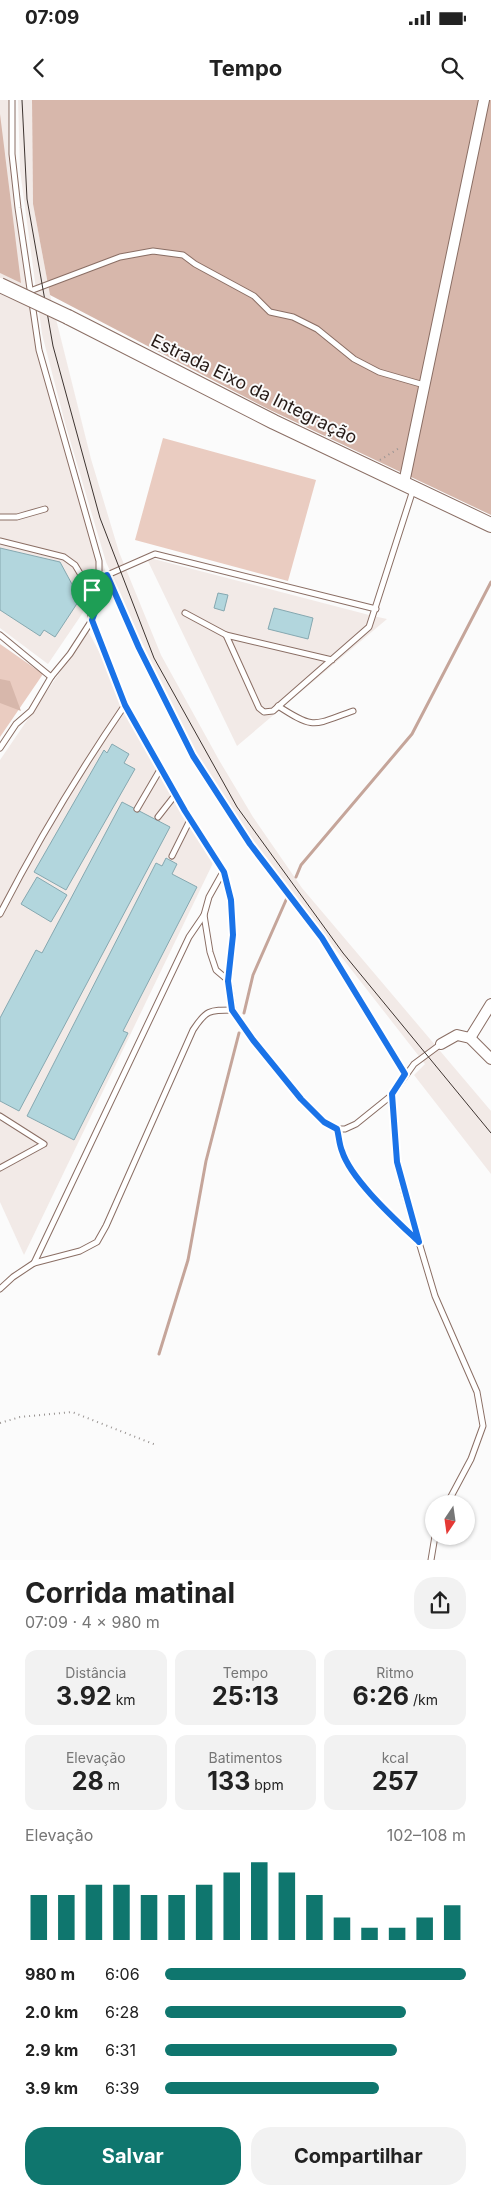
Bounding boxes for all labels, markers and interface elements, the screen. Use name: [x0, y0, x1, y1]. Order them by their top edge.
text: 07:09: [25, 6, 79, 29]
icon: back: [25, 54, 53, 82]
icon: search: [438, 54, 466, 82]
text: Tempo: [209, 55, 282, 81]
street label: Estrada Eixo da Integração: [148, 329, 361, 448]
pin: [71, 569, 113, 620]
icon: arrive: [78, 576, 106, 604]
north arrow: [425, 1495, 475, 1545]
map controls: [425, 1495, 475, 1545]
text: Corrida matinal: [25, 1576, 235, 1610]
button: share: [414, 1577, 466, 1629]
text: 07:09 · 4 × 980 m: [25, 1612, 160, 1632]
text: Distância: [65, 1664, 126, 1681]
text: Tempo: [223, 1664, 268, 1681]
text: Ritmo: [376, 1664, 414, 1681]
text: 3.92: [56, 1681, 112, 1711]
text: 25:13: [212, 1681, 279, 1711]
text: 6:26: [352, 1681, 409, 1711]
text: km: [112, 1691, 136, 1708]
text: /km: [409, 1691, 438, 1708]
text: Elevação: [66, 1749, 126, 1766]
text: Batimentos: [209, 1749, 282, 1766]
text: kcal: [382, 1749, 409, 1766]
text: 28: [72, 1766, 104, 1796]
text: 133: [207, 1766, 250, 1796]
text: 257: [372, 1766, 418, 1796]
text: m: [104, 1776, 120, 1793]
text: bpm: [250, 1776, 284, 1793]
text: Elevação: [25, 1825, 93, 1845]
text: 102–108 m: [387, 1825, 466, 1845]
text: 980 m: [25, 1964, 75, 1984]
text: 6:06: [105, 1964, 140, 1984]
text: 2.0 km: [25, 2002, 78, 2022]
text: 6:28: [105, 2002, 139, 2022]
text: 2.9 km: [25, 2040, 78, 2060]
text: 6:31: [105, 2040, 136, 2060]
text: 3.9 km: [25, 2078, 78, 2098]
text: 6:39: [105, 2078, 139, 2098]
button: Salvar: [25, 2127, 241, 2185]
button: Compartilhar: [251, 2127, 466, 2185]

